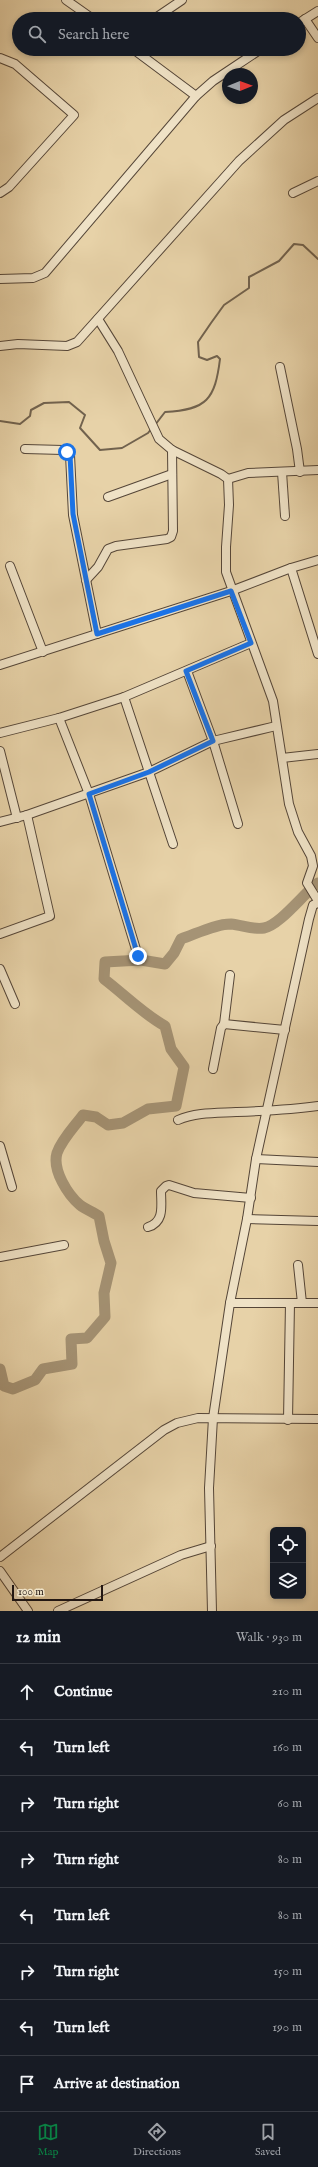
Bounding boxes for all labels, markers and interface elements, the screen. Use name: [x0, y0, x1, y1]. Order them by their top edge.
search box: [12, 12, 306, 56]
icon: search: [26, 23, 48, 45]
text: Search here: [58, 25, 129, 44]
north arrow: [222, 68, 258, 104]
route start: [58, 443, 76, 461]
route end: [129, 947, 147, 965]
map controls: [270, 1527, 306, 1599]
button: locate: [270, 1527, 306, 1563]
button: layers: [270, 1563, 306, 1599]
scale bar: [12, 1583, 103, 1602]
text: 100 m: [18, 1585, 44, 1599]
text: 12 min: [16, 1627, 61, 1648]
text: Walk · 930 m: [236, 1629, 302, 1646]
icon: ahead: [16, 1681, 38, 1703]
text: Continue: [54, 1682, 112, 1701]
text: 210 m: [272, 1683, 302, 1700]
icon: left: [16, 1737, 38, 1759]
text: Turn left: [54, 1738, 110, 1757]
text: 160 m: [272, 1739, 302, 1756]
icon: right: [16, 1793, 38, 1815]
text: Turn right: [54, 1794, 119, 1813]
text: 60 m: [277, 1795, 302, 1812]
icon: right: [16, 1849, 38, 1871]
text: Turn right: [54, 1850, 119, 1869]
text: 80 m: [278, 1851, 302, 1868]
icon: left: [16, 1905, 38, 1927]
text: Turn left: [54, 1906, 110, 1925]
text: 80 m: [278, 1907, 302, 1924]
icon: right: [16, 1961, 38, 1983]
text: Turn right: [54, 1962, 119, 1981]
text: 150 m: [273, 1963, 302, 1980]
icon: left: [16, 2017, 38, 2039]
text: Turn left: [54, 2018, 110, 2037]
text: 190 m: [272, 2019, 302, 2036]
icon: arrive: [16, 2073, 38, 2095]
text: Arrive at destination: [54, 2074, 180, 2093]
tab: Map: [37, 2121, 59, 2159]
tab: Directions: [133, 2121, 181, 2159]
tab: Saved: [255, 2121, 281, 2159]

